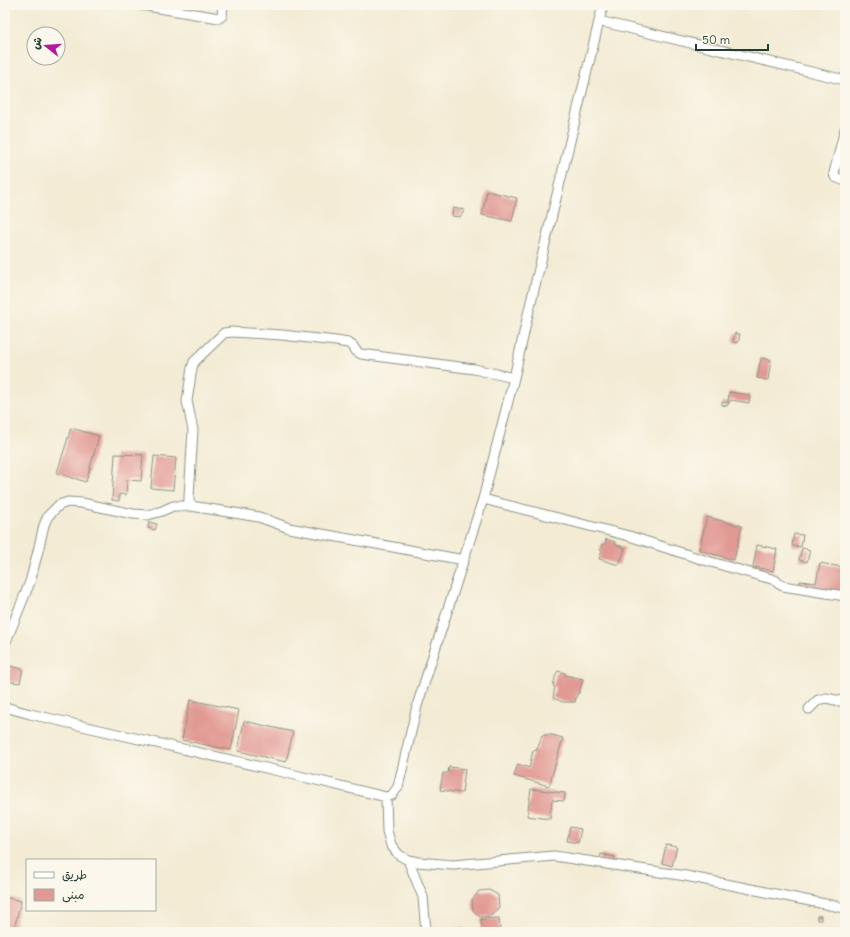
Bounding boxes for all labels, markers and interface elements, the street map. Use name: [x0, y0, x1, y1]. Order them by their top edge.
north arrow: [26, 26, 66, 66]
scale bar: [696, 26, 768, 52]
text: 50 m: [702, 32, 731, 47]
text: ش: [28, 35, 45, 51]
legend: [26, 859, 156, 911]
text: طريق: [62, 867, 87, 882]
text: مبنى: [62, 887, 85, 903]

